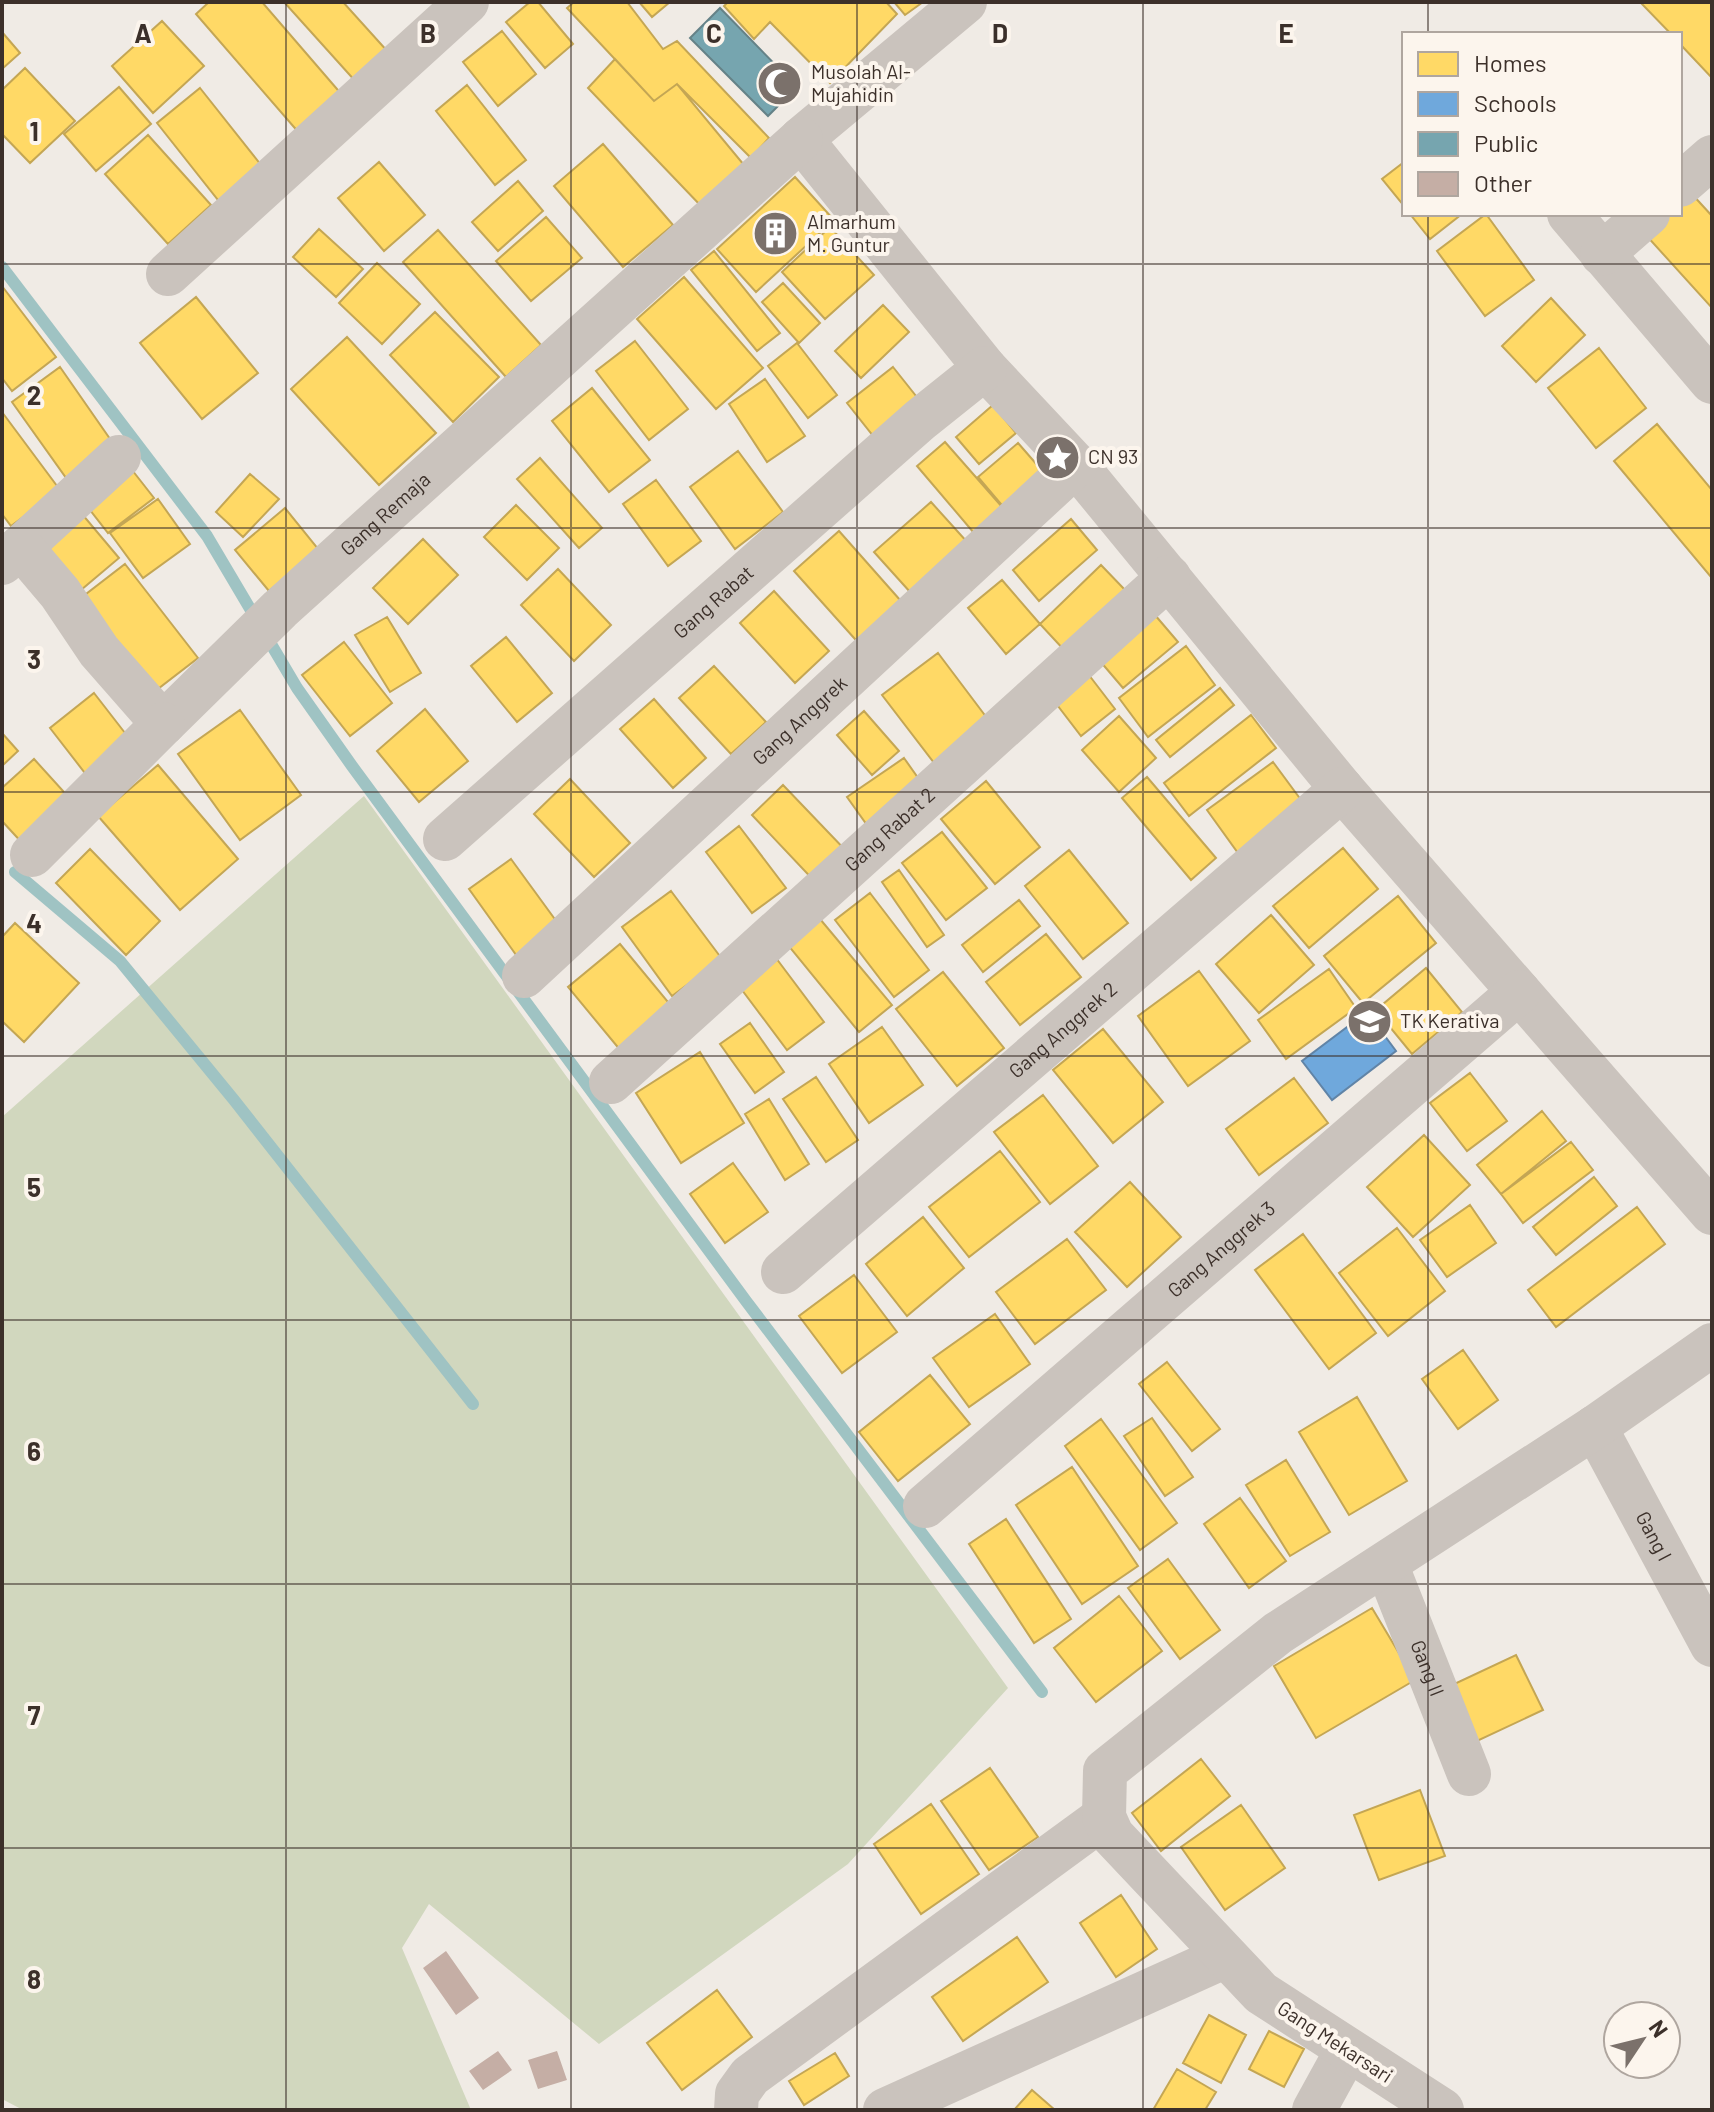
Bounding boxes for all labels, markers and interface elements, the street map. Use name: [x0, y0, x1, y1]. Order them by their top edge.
text: A: [134, 17, 152, 48]
text: B: [420, 17, 436, 48]
text: C: [706, 17, 722, 48]
text: D: [992, 17, 1008, 48]
text: E: [1278, 17, 1294, 48]
legend: [1402, 32, 1682, 216]
text: Homes: [1474, 48, 1547, 77]
mosque icon: Musolah Al- Mujahidin: [756, 59, 804, 107]
place label: Musolah Al- Mujahidin: [811, 59, 911, 106]
text: Schools: [1474, 88, 1557, 117]
text: 1: [29, 115, 39, 146]
text: Public: [1474, 128, 1538, 157]
text: Other: [1474, 168, 1532, 197]
place label: Almarhum M. Guntur: [807, 209, 896, 256]
building icon: Almarhum M. Guntur: [752, 210, 800, 258]
text: 2: [27, 379, 41, 410]
place icon: CN 93: [1033, 433, 1081, 481]
place label: CN 93: [1088, 444, 1138, 468]
street label: Gang Remaja: [335, 467, 434, 560]
street label: Gang Rabat: [668, 560, 758, 643]
text: 3: [27, 643, 41, 674]
street label: Gang Anggrek: [747, 670, 851, 769]
street label: Gang Rabat 2: [839, 782, 939, 876]
text: 4: [26, 907, 42, 938]
street label: Gang Anggrek 2: [1003, 976, 1121, 1082]
school or university icon: TK Kerativa: [1345, 997, 1393, 1045]
place label: TK Kerativa: [1400, 1008, 1499, 1032]
text: 5: [27, 1171, 41, 1202]
street label: Gang Anggrek 3: [1162, 1196, 1279, 1302]
text: 6: [27, 1435, 41, 1466]
street label: Gang I: [1631, 1507, 1678, 1565]
street label: Gang II: [1406, 1636, 1450, 1699]
text: 7: [28, 1699, 41, 1730]
text: 8: [27, 1963, 41, 1994]
street label: Gang Mekarsari: [1274, 1995, 1398, 2087]
north arrow: [1602, 2000, 1682, 2080]
text: N: [1644, 2015, 1674, 2041]

